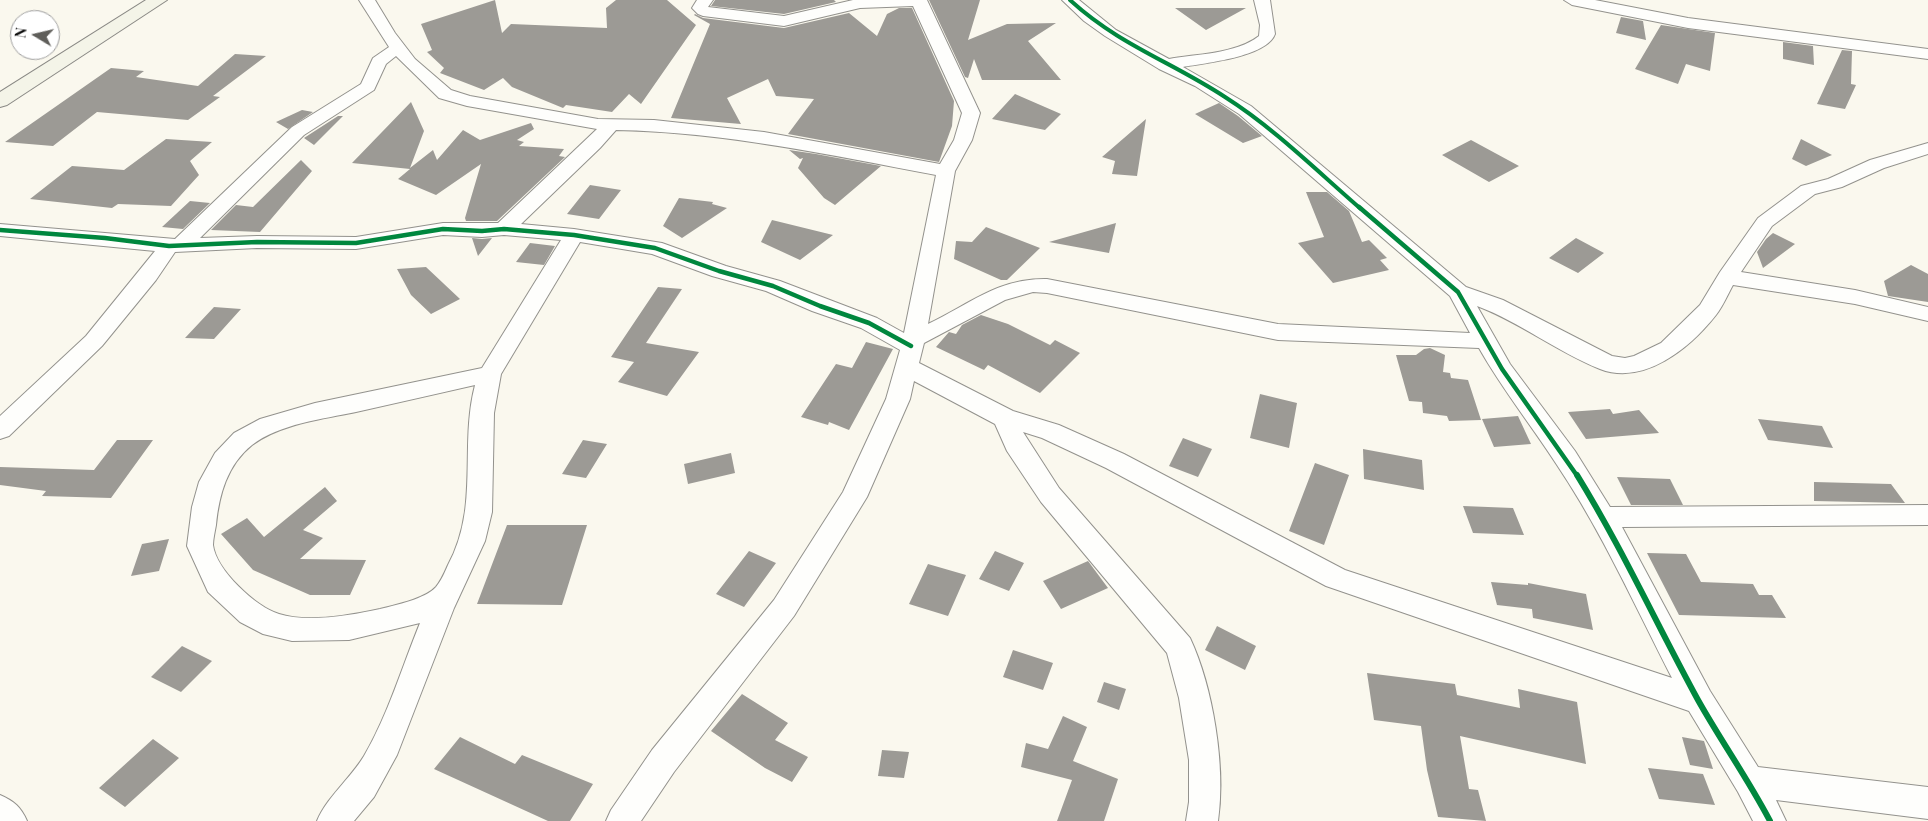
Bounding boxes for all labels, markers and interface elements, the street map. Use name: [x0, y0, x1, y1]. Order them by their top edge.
north arrow: [10, 10, 60, 60]
text: N: [11, 26, 31, 39]

